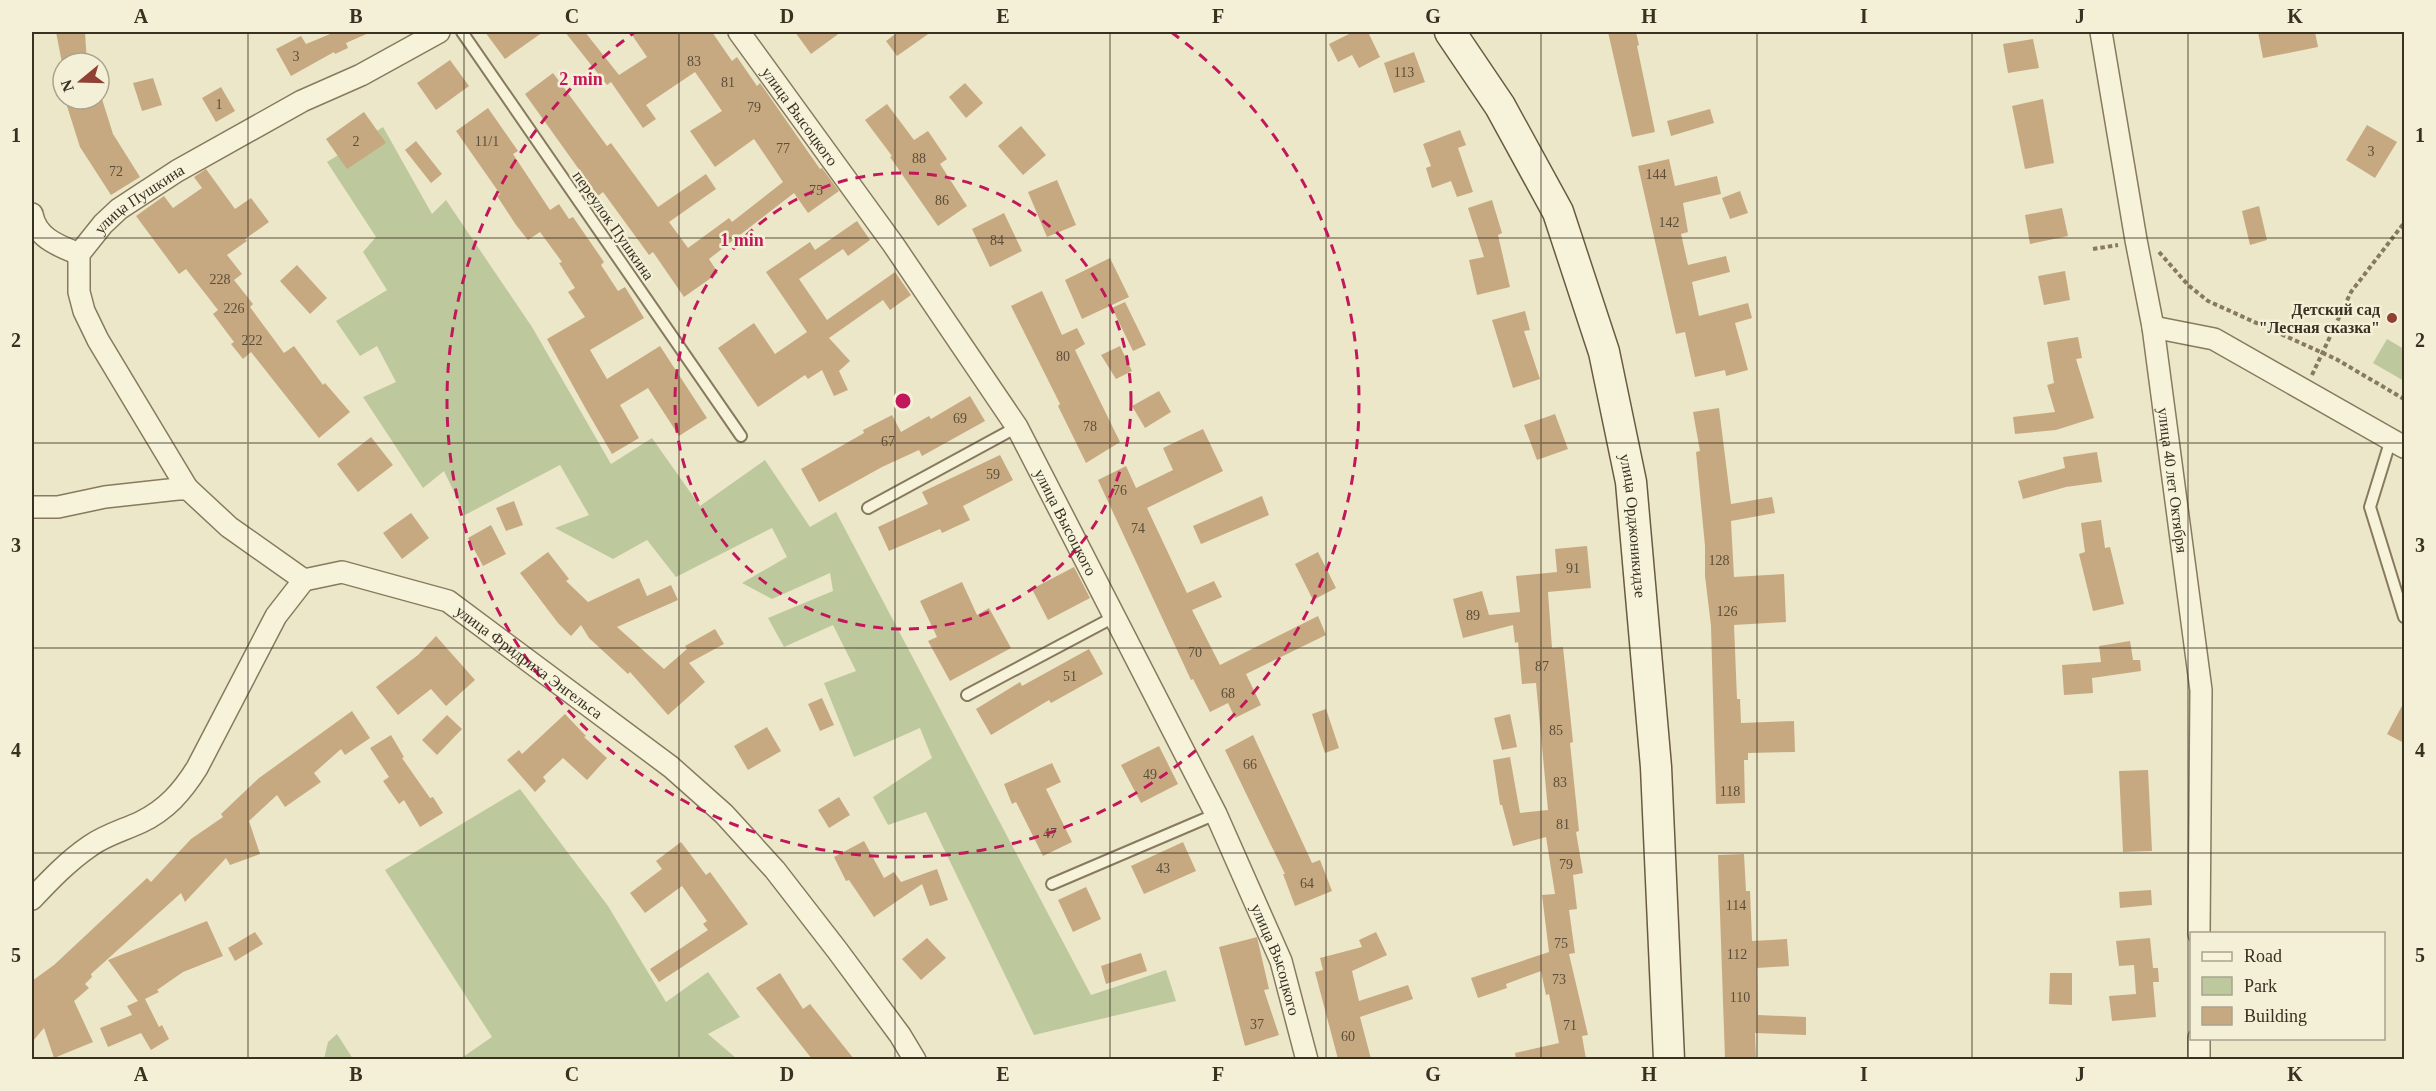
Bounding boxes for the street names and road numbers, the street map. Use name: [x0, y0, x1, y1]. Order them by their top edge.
street label: улица Высоцкого: [757, 64, 841, 169]
street label: улица Пушкина: [91, 161, 187, 238]
street label: переулок Пушкина: [569, 167, 658, 284]
street label: улица 40 лет Октября: [2154, 406, 2191, 554]
street label: улица Орджоникидзе: [1615, 452, 1649, 599]
street label: улица Высоцкого: [1030, 466, 1100, 579]
street label: улица Фридриха Энгельса: [452, 602, 606, 722]
street label: улица Высоцкого: [1247, 901, 1303, 1017]

